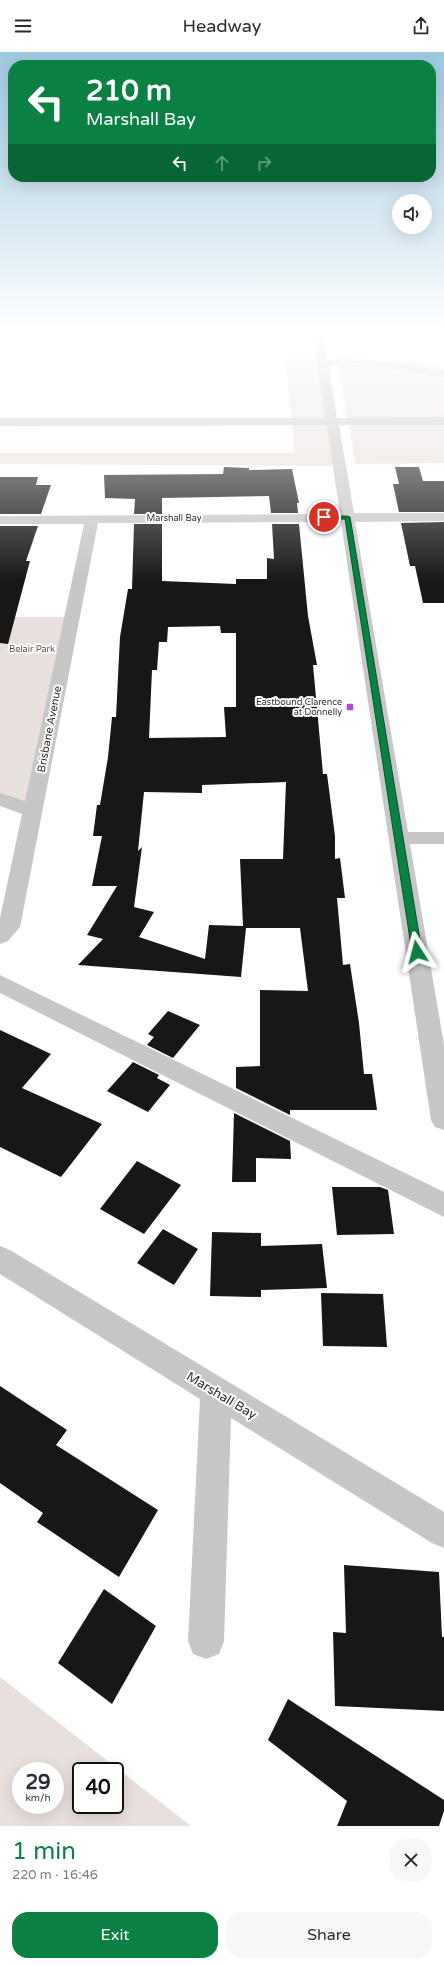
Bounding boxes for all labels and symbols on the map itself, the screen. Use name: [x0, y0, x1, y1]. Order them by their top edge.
pin: [307, 500, 341, 534]
street label: Marshall Bay: [147, 513, 202, 524]
park label: Belair Park: [9, 644, 55, 655]
street label: Brisbane Avenue: [35, 685, 64, 774]
place label: Eastbound Clarence at Donnelly: [256, 697, 342, 718]
marker: Eastbound Clarence at Donnelly: [345, 702, 355, 712]
position arrow: [396, 931, 438, 973]
street label: Marshall Bay: [183, 1369, 260, 1423]
speed limit sign: 40: [72, 1762, 124, 1814]

